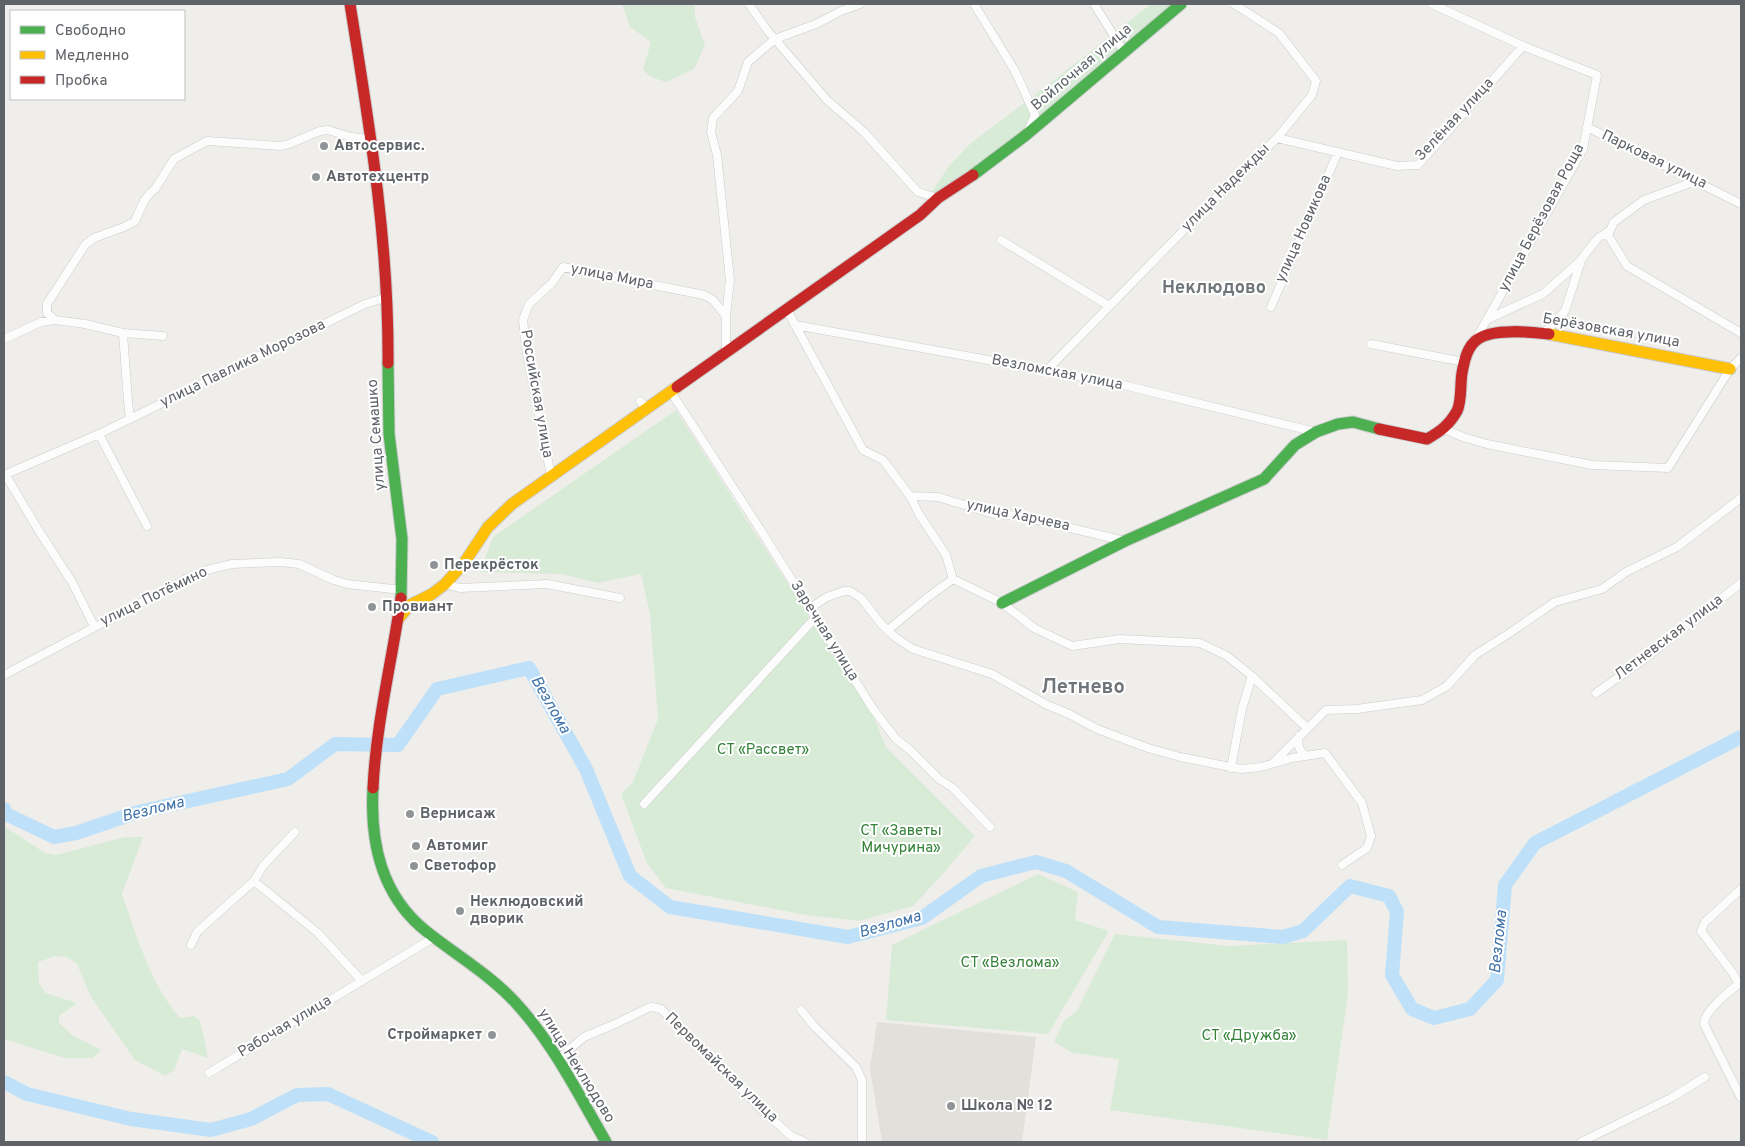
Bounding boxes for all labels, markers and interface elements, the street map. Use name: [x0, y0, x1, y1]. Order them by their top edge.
legend: [10, 10, 185, 100]
street label: Войлочная улица: [1028, 20, 1136, 116]
text: Свободно: [55, 22, 126, 41]
text: Медленно: [55, 47, 129, 66]
text: Пробка: [55, 72, 107, 91]
street label: Зелёная улица: [1412, 74, 1498, 166]
street label: Парковая улица: [1598, 126, 1710, 194]
place label: Автосервис.: [334, 137, 425, 156]
marker: Автосервис.: [318, 140, 330, 152]
street label: улица Надежды: [1178, 140, 1274, 236]
street label: улица Берёзовая Роща: [1495, 141, 1589, 295]
place label: Автотехцентр: [326, 168, 429, 187]
marker: Автотехцентр: [310, 171, 322, 183]
street label: улица Новикова: [1272, 172, 1336, 286]
street label: улица Мира: [569, 260, 655, 294]
district label: Неклюдово: [1162, 277, 1266, 300]
street label: Берёзовская улица: [1541, 310, 1681, 352]
street label: улица Павлика Морозова: [157, 316, 329, 412]
street label: Российская улица: [515, 328, 557, 460]
street label: Везломская улица: [990, 351, 1124, 395]
street label: улица Семашко: [364, 379, 390, 491]
street label: улица Харчева: [964, 496, 1072, 536]
place label: Перекрёсток: [444, 556, 539, 575]
marker: Перекрёсток: [428, 559, 440, 571]
street label: улица Потёмино: [97, 563, 211, 631]
street label: Заречная улица: [785, 577, 863, 685]
street label: Летневская улица: [1611, 591, 1727, 685]
place label: Провиант: [382, 598, 453, 617]
marker: Провиант: [366, 601, 378, 613]
water label: Везлома: [525, 673, 575, 738]
district label: Летнево: [1041, 675, 1125, 701]
park label: СТ «Рассвет»: [717, 741, 809, 760]
water label: Везлома: [120, 792, 187, 827]
place label: Вернисаж: [420, 805, 496, 824]
marker: Вернисаж: [404, 808, 416, 820]
park label: СТ «Заветы Мичурина»: [860, 822, 942, 858]
place label: Автомиг: [426, 837, 488, 856]
marker: Автомиг: [410, 840, 422, 852]
place label: Светофор: [424, 857, 496, 876]
marker: Светофор: [408, 860, 420, 872]
place label: Неклюдовский дворик: [470, 893, 583, 929]
marker: Неклюдовский дворик: [454, 905, 466, 917]
water label: Везлома: [857, 906, 924, 943]
water label: Везлома: [1486, 909, 1512, 975]
park label: СТ «Везлома»: [961, 954, 1060, 973]
street label: Рабочая улица: [235, 992, 335, 1062]
street label: улица Неклюдово: [533, 1005, 619, 1127]
street label: Первомайская улица: [660, 1009, 782, 1127]
place label: Строймаркет: [387, 1026, 482, 1045]
park label: СТ «Дружба»: [1201, 1027, 1297, 1046]
marker: Строймаркет: [486, 1029, 498, 1041]
place label: Школа № 12: [961, 1097, 1053, 1116]
marker: Школа № 12: [945, 1100, 957, 1112]

